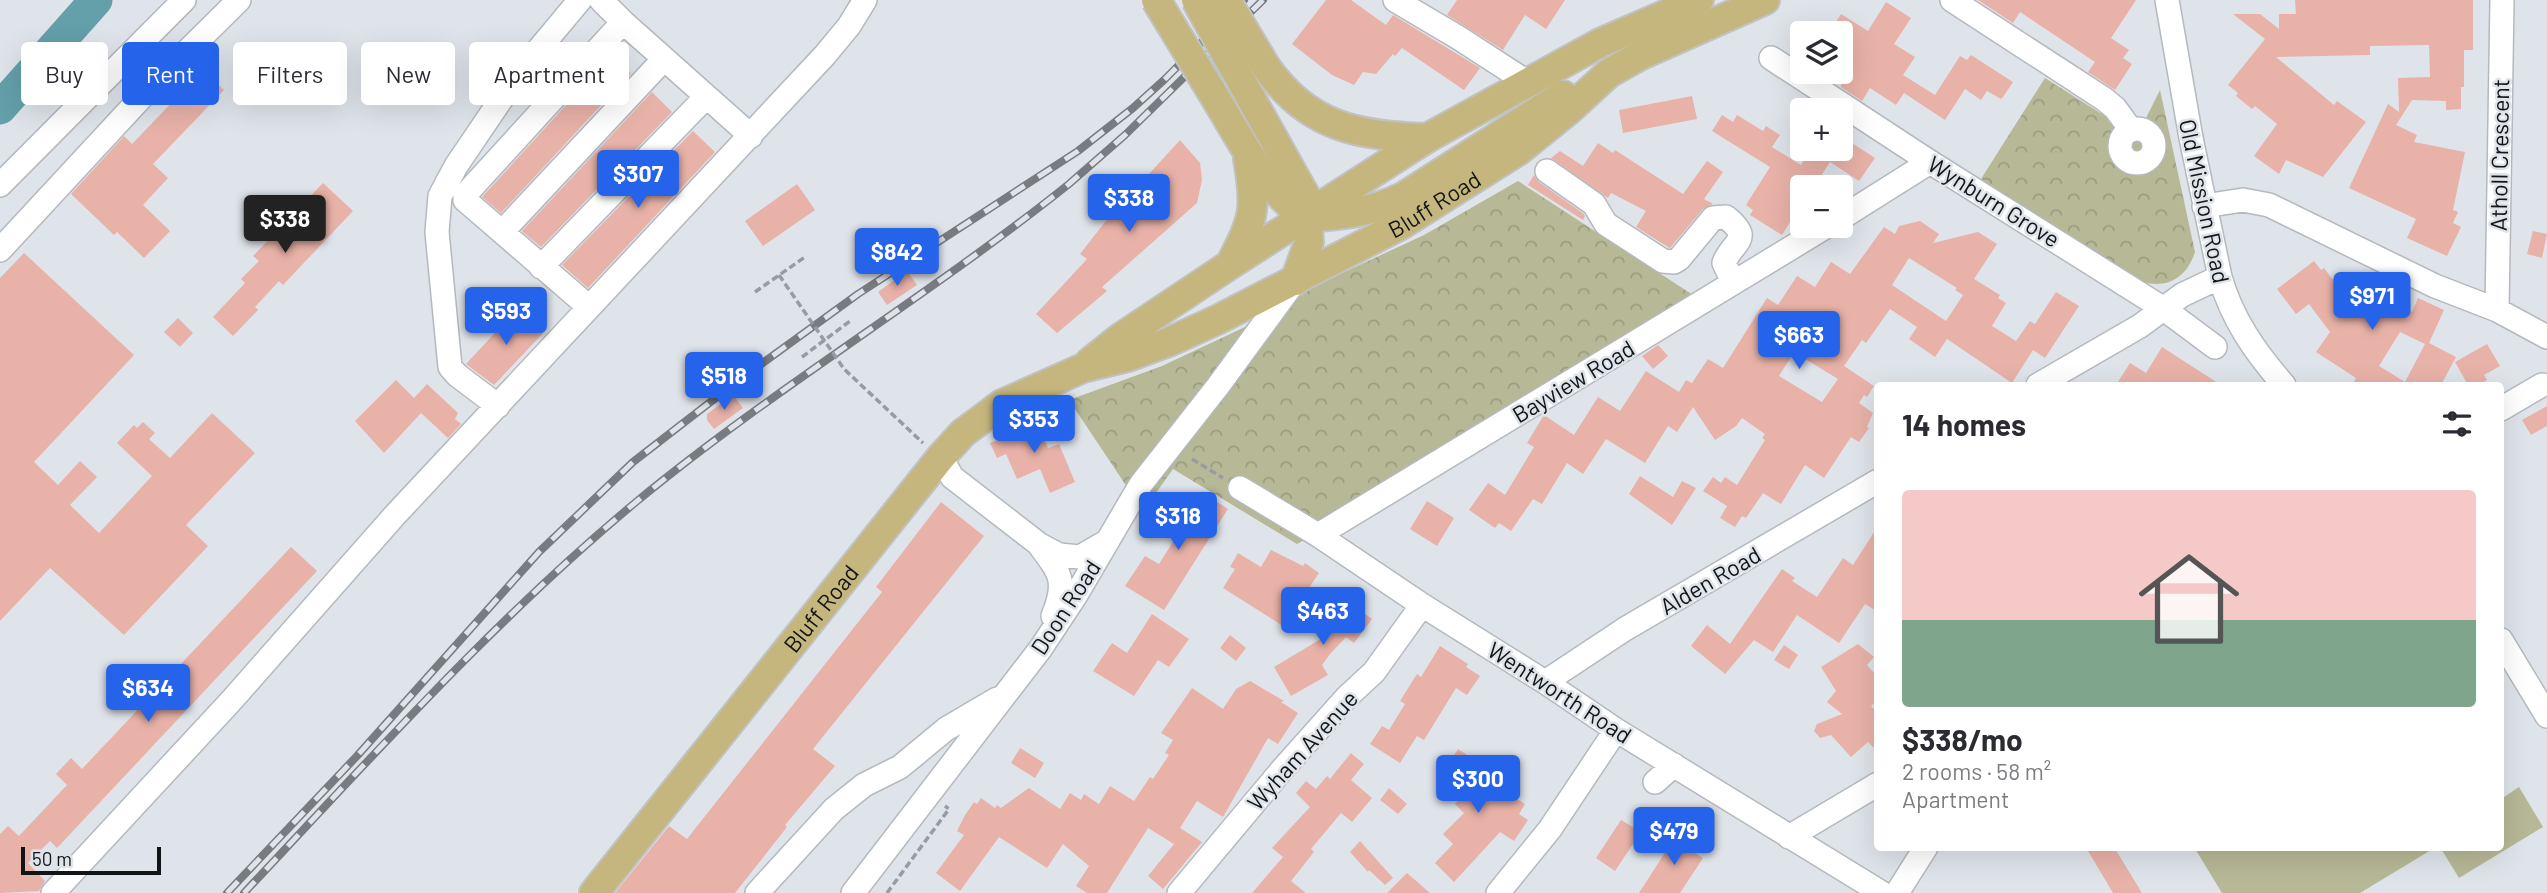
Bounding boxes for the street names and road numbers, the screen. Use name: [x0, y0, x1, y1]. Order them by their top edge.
street label: Atholl Crescent: [2484, 79, 2514, 231]
street label: Old Mission Road: [2174, 116, 2236, 286]
street label: Wynburn Grove: [1923, 149, 2065, 253]
street label: Bluff Road: [1383, 164, 1485, 243]
street label: Bayview Road: [1507, 334, 1639, 428]
street label: Alden Road: [1655, 540, 1765, 620]
street label: Doon Road: [1024, 554, 1106, 660]
street label: Bluff Road: [777, 559, 864, 658]
street label: Wentworth Road: [1483, 635, 1637, 749]
street label: Wyham Avenue: [1241, 684, 1363, 816]

